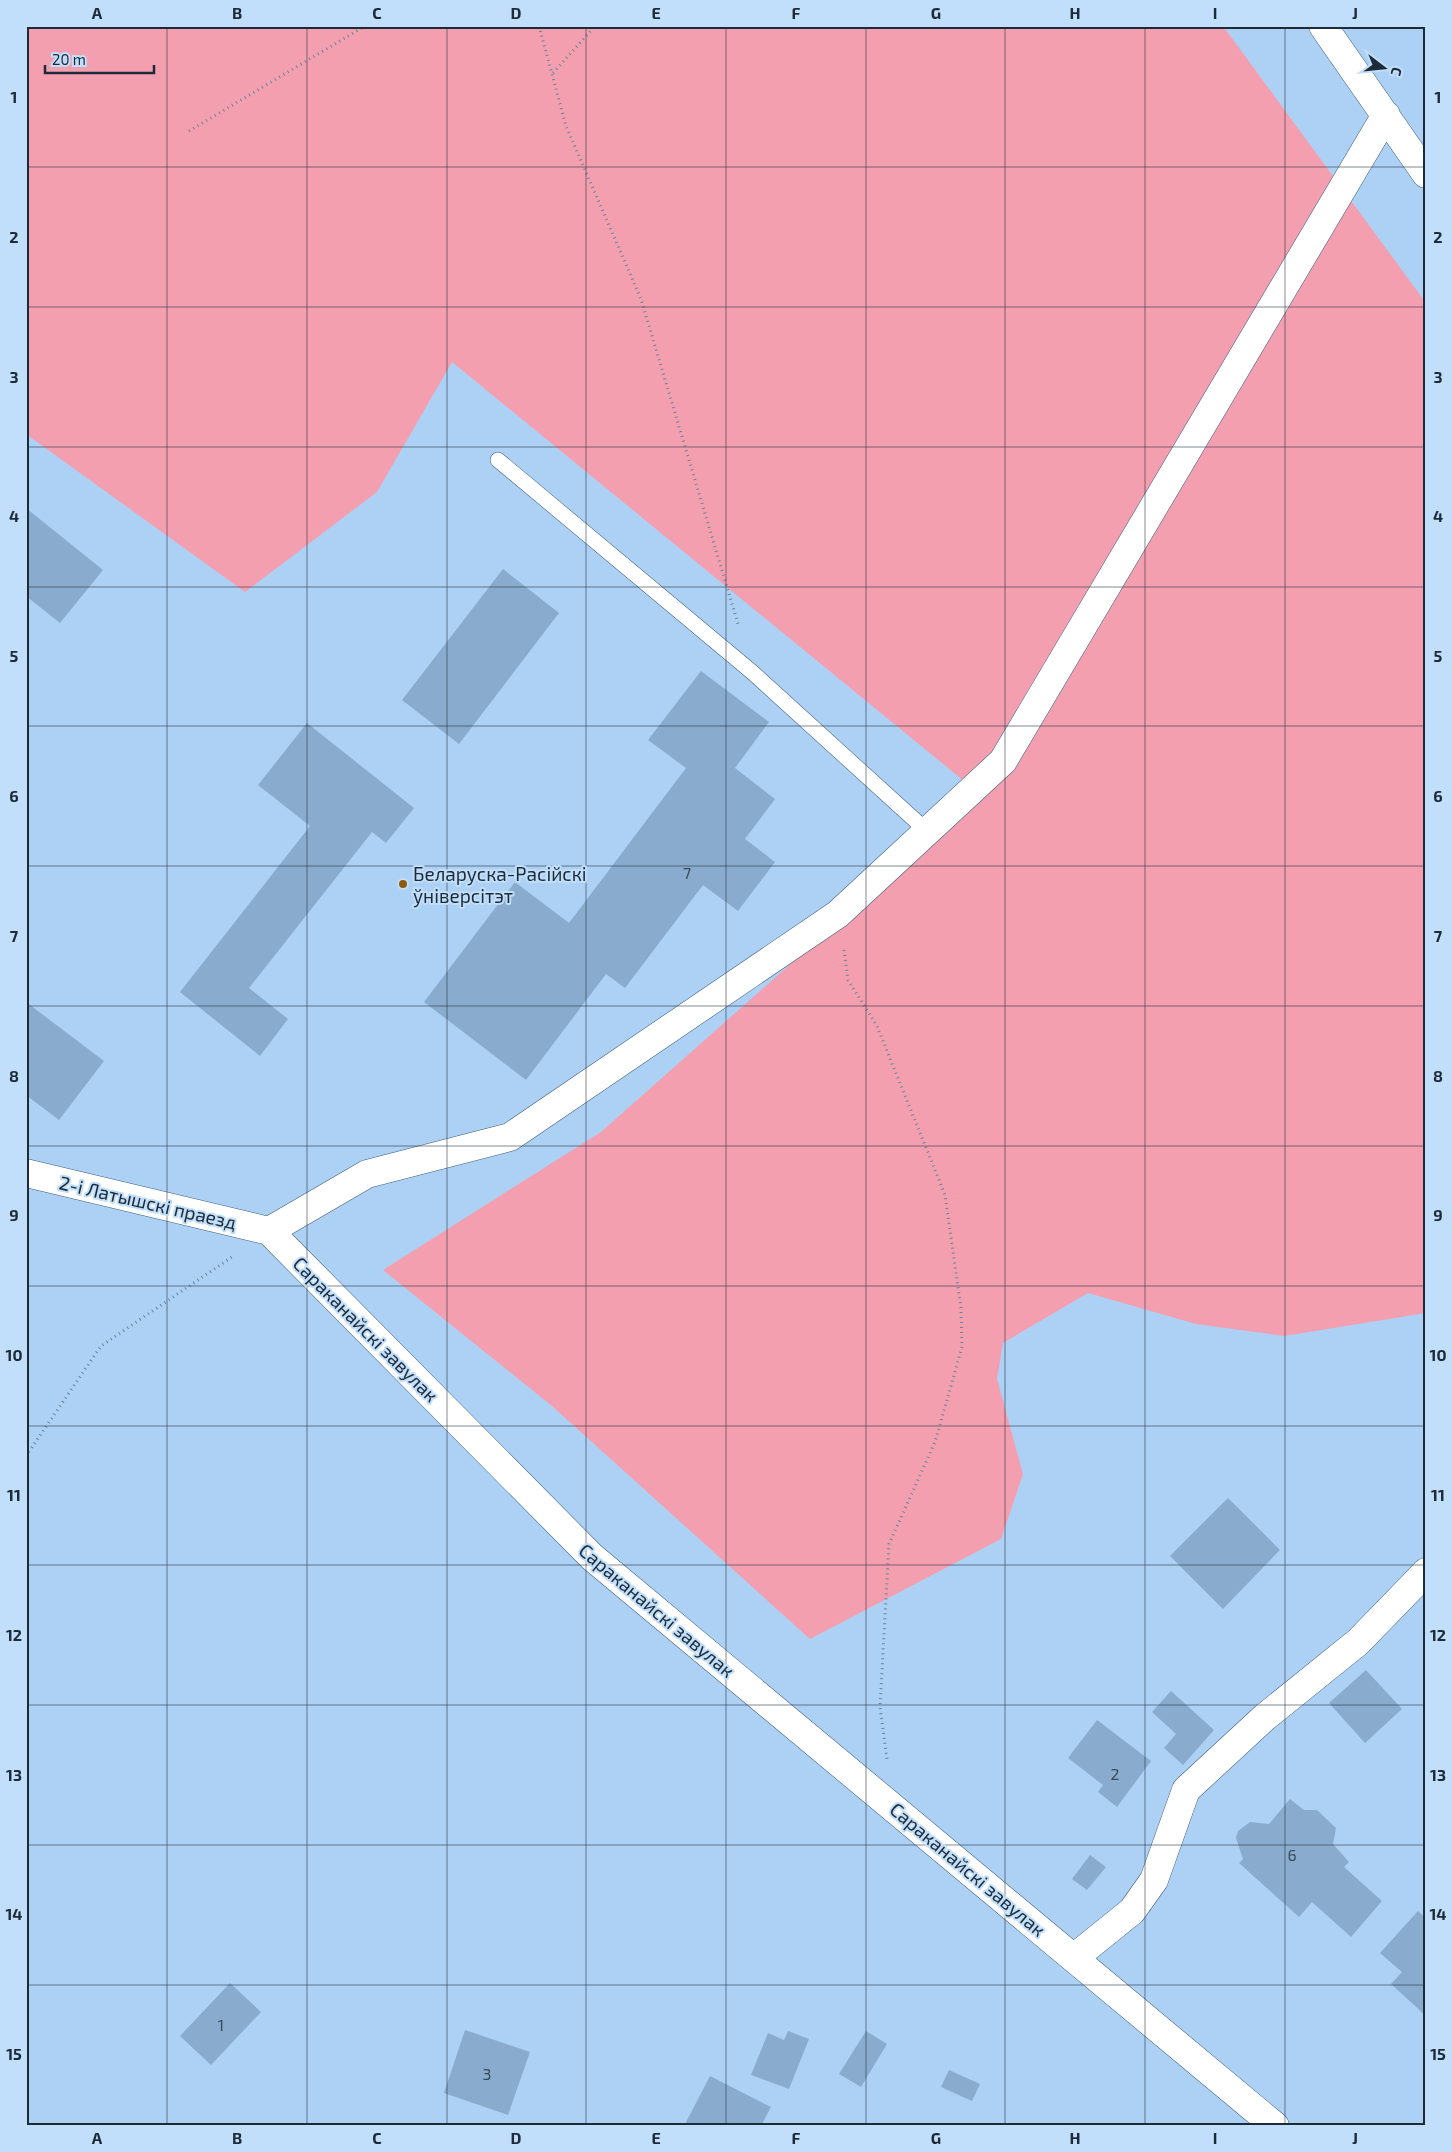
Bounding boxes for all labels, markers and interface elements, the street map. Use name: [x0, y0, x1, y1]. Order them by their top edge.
text: A: [92, 3, 103, 22]
text: B: [232, 3, 242, 22]
text: C: [372, 3, 382, 22]
text: D: [511, 3, 522, 22]
text: E: [651, 3, 661, 22]
text: F: [792, 3, 801, 22]
text: G: [931, 3, 941, 22]
text: H: [1069, 3, 1081, 22]
text: I: [1213, 3, 1217, 22]
text: J: [1352, 3, 1358, 22]
scale bar: [45, 42, 154, 74]
north arrow: [1360, 42, 1410, 92]
text: 20 m: [52, 50, 86, 68]
text: С: [1388, 65, 1406, 78]
text: 1: [11, 87, 17, 106]
text: 1: [1435, 87, 1441, 106]
text: 2: [9, 227, 19, 246]
text: 2: [1433, 227, 1443, 246]
text: 3: [9, 367, 19, 386]
text: 3: [1433, 367, 1443, 386]
text: 4: [9, 506, 19, 525]
text: 4: [1433, 506, 1443, 525]
text: 5: [10, 646, 19, 665]
text: 5: [1434, 646, 1443, 665]
text: 6: [9, 786, 19, 805]
text: 6: [1433, 786, 1443, 805]
place label: Беларуска-Расійскі ўніверсітэт: [413, 862, 587, 908]
house number: 7: [683, 863, 691, 882]
marker: Беларуска-Расійскі ўніверсітэт: [397, 878, 409, 890]
text: 7: [10, 926, 19, 945]
text: 7: [1434, 926, 1443, 945]
text: 8: [9, 1066, 19, 1085]
text: 8: [1433, 1066, 1443, 1085]
street label: 2-і Латышскі праезд: [57, 1170, 239, 1234]
text: 9: [9, 1205, 19, 1224]
text: 9: [1433, 1205, 1443, 1224]
street label: Сараканайскі завулак: [288, 1252, 443, 1407]
text: 10: [5, 1345, 23, 1364]
text: 10: [1429, 1345, 1447, 1364]
text: 11: [7, 1485, 21, 1504]
text: 11: [1431, 1485, 1445, 1504]
street label: Сараканайскі завулак: [574, 1538, 739, 1683]
text: 12: [6, 1625, 22, 1644]
text: 12: [1430, 1625, 1446, 1644]
house number: 2: [1111, 1764, 1120, 1783]
text: 13: [6, 1765, 22, 1784]
text: 13: [1430, 1765, 1446, 1784]
street label: Сараканайскі завулак: [885, 1797, 1050, 1942]
house number: 6: [1287, 1845, 1297, 1864]
text: 14: [5, 1904, 23, 1923]
text: 14: [1429, 1904, 1447, 1923]
house number: 1: [218, 2015, 224, 2034]
text: 15: [6, 2044, 22, 2063]
text: 15: [1430, 2044, 1446, 2063]
house number: 3: [483, 2064, 491, 2083]
text: A: [92, 2128, 103, 2147]
text: B: [232, 2128, 242, 2147]
text: C: [372, 2128, 382, 2147]
text: D: [511, 2128, 522, 2147]
text: E: [651, 2128, 661, 2147]
text: F: [792, 2128, 801, 2147]
text: G: [931, 2128, 941, 2147]
text: H: [1069, 2128, 1081, 2147]
text: I: [1213, 2128, 1217, 2147]
text: J: [1352, 2128, 1358, 2147]

